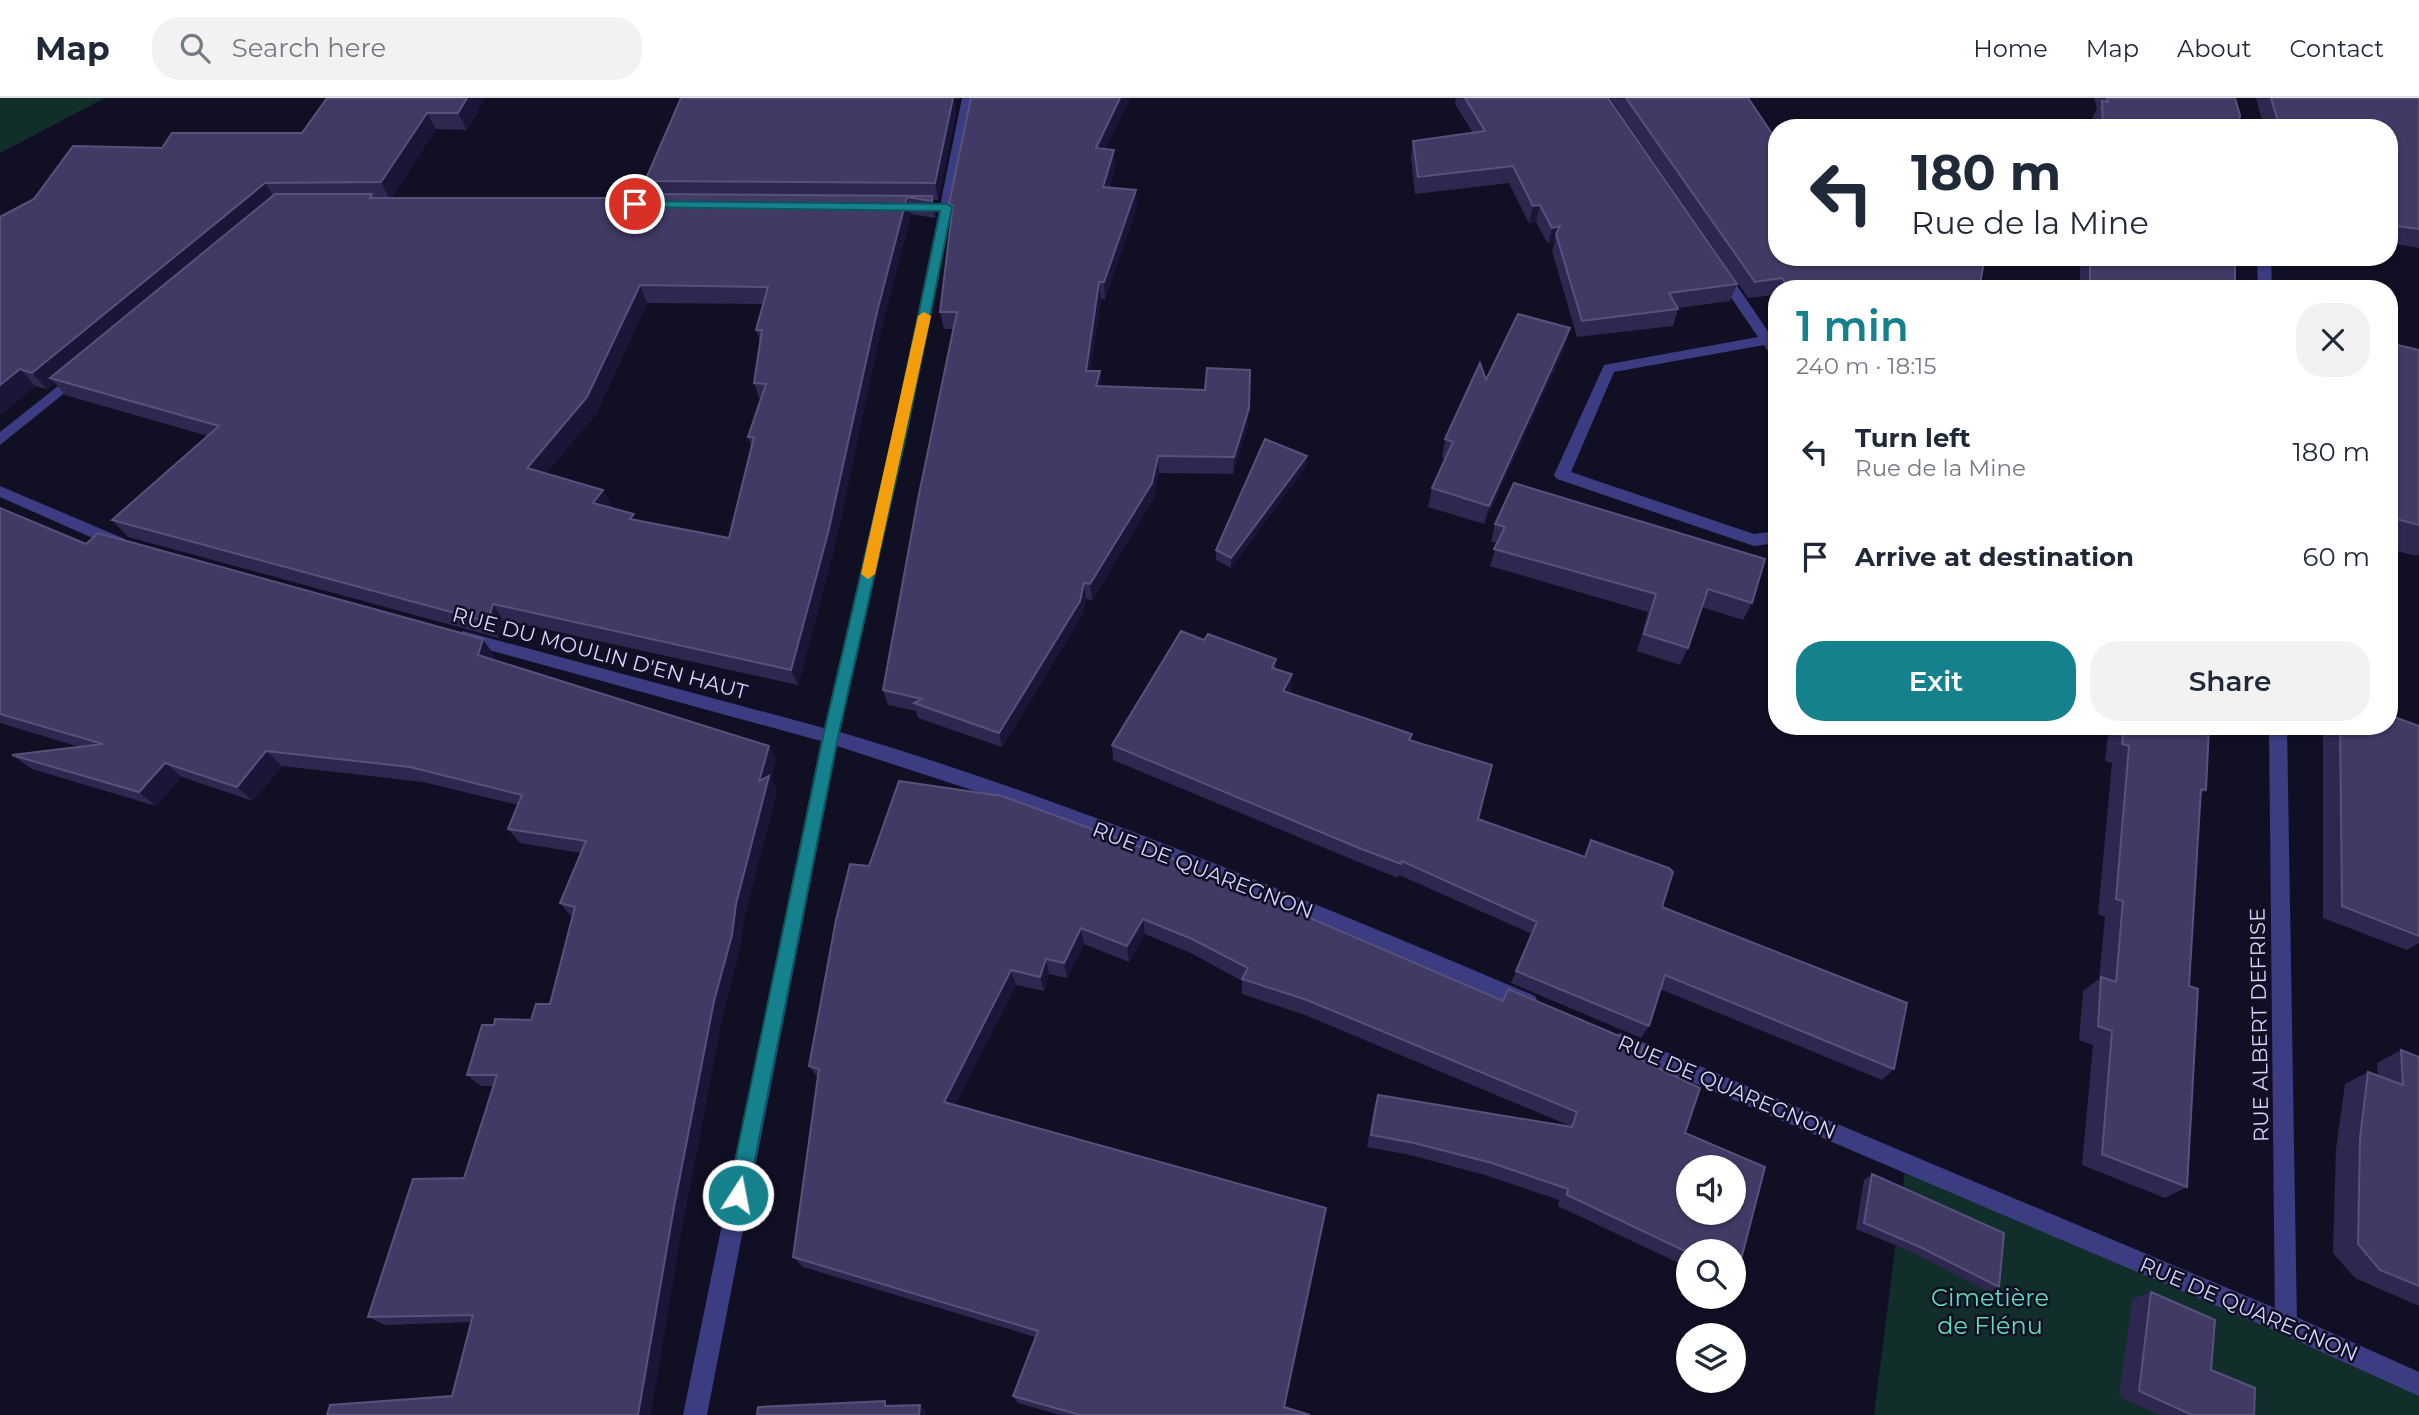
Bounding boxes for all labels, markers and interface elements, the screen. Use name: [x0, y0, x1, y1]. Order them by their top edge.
search box: [152, 17, 642, 80]
text: Map: [35, 28, 110, 68]
icon: search: [176, 29, 214, 67]
text: Search here: [232, 32, 386, 64]
text: Home: [1973, 34, 2048, 63]
text: Map: [2086, 34, 2139, 63]
text: About: [2177, 34, 2251, 63]
text: Contact: [2289, 34, 2384, 63]
text: 180 m: [1911, 143, 2061, 202]
icon: left: [1796, 147, 1887, 238]
pin: [605, 174, 665, 234]
icon: arrive: [616, 185, 654, 223]
text: Rue de la Mine: [1911, 203, 2149, 242]
text: 1 min: [1796, 300, 1909, 352]
button: close: [2296, 303, 2370, 377]
text: 240 m · 18:15: [1796, 352, 1936, 380]
text: Turn left: [1855, 422, 1971, 454]
icon: left: [1796, 433, 1834, 471]
text: 180 m: [2292, 436, 2370, 468]
text: Rue de la Mine: [1855, 454, 2026, 482]
icon: arrive: [1796, 538, 1834, 576]
text: Arrive at destination: [1855, 541, 2134, 573]
text: 60 m: [2303, 541, 2370, 573]
street label: RUE DU MOULIN D'EN HAUT: [450, 602, 750, 704]
button: Exit: [1796, 641, 2076, 721]
button: Share: [2090, 641, 2370, 721]
street label: RUE DE QUAREGNON: [1089, 816, 1317, 924]
street label: RUE ALBERT DEFRISE: [2244, 908, 2274, 1142]
street label: RUE DE QUAREGNON: [1614, 1030, 1840, 1144]
map controls: [1676, 1155, 1746, 1393]
button: sound: [1676, 1155, 1746, 1225]
position arrow: [701, 1158, 775, 1232]
button: search: [1676, 1239, 1746, 1309]
street label: RUE DE QUAREGNON: [2136, 1252, 2362, 1366]
park label: Cimetière de Flénu: [1931, 1283, 2049, 1340]
button: layers: [1676, 1323, 1746, 1393]

